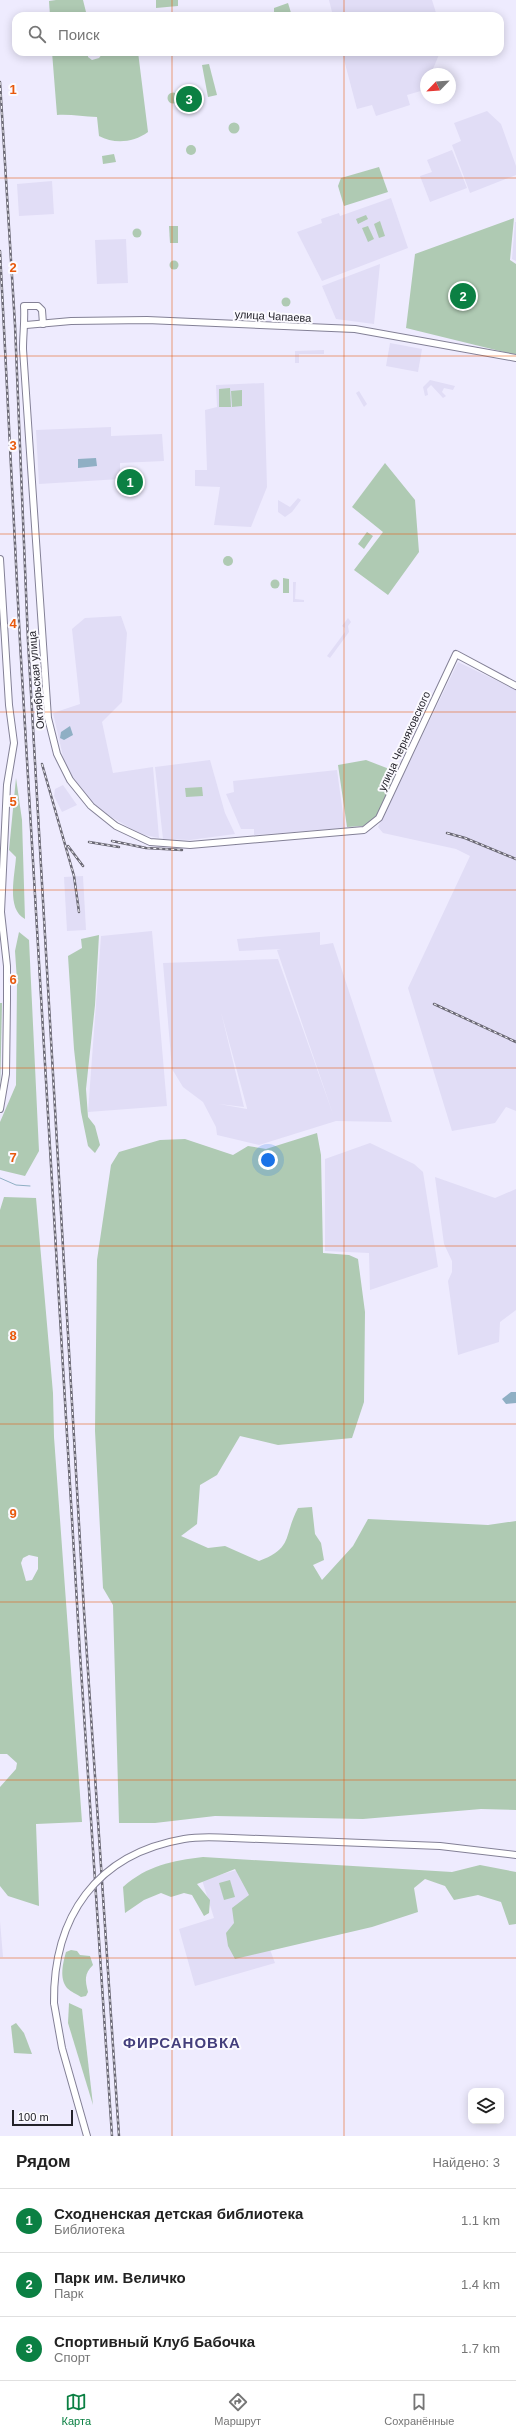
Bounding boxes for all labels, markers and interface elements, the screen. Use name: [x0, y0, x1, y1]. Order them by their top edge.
search box: [12, 12, 504, 56]
icon: search: [26, 23, 48, 45]
text: Поиск: [58, 26, 100, 43]
north arrow: [420, 68, 456, 104]
text: 1: [9, 82, 17, 97]
pin: 3: [176, 84, 202, 114]
text: 2: [9, 260, 17, 275]
pin: 2: [450, 281, 476, 311]
street label: улица Чапаева: [234, 308, 313, 324]
text: 3: [9, 438, 17, 453]
pin: 1: [117, 467, 143, 497]
text: 4: [9, 616, 17, 631]
street label: Октябрьская улица: [26, 630, 46, 730]
street label: улица Черняховского: [376, 689, 432, 793]
text: 5: [9, 794, 17, 809]
text: 6: [9, 972, 17, 987]
text: 7: [9, 1150, 17, 1165]
your location: [258, 1150, 278, 1170]
text: 8: [9, 1328, 17, 1343]
text: 9: [9, 1506, 17, 1521]
district label: ФИРСАНОВКА: [123, 2034, 241, 2051]
map controls: [468, 2088, 504, 2124]
button: layers: [468, 2088, 504, 2124]
scale bar: [12, 2108, 73, 2127]
text: 100 m: [18, 2111, 49, 2123]
text: Рядом: [16, 2152, 71, 2171]
text: Найдено: 3: [432, 2155, 500, 2170]
text: Сходненская детская библиотека: [54, 2205, 303, 2222]
text: 1: [25, 2213, 33, 2228]
text: 1.1 km: [461, 2213, 500, 2228]
text: Библиотека: [54, 2222, 125, 2237]
text: Парк им. Величко: [54, 2269, 186, 2286]
text: 2: [25, 2277, 33, 2292]
text: 1.4 km: [461, 2277, 500, 2292]
text: Парк: [54, 2286, 84, 2301]
text: Спортивный Клуб Бабочка: [54, 2333, 255, 2350]
text: 3: [25, 2341, 33, 2356]
text: 1.7 km: [461, 2341, 500, 2356]
text: Спорт: [54, 2350, 91, 2365]
tab: Карта: [62, 2391, 91, 2427]
tab: Маршрут: [214, 2391, 261, 2427]
tab: Сохранённые: [384, 2391, 454, 2427]

